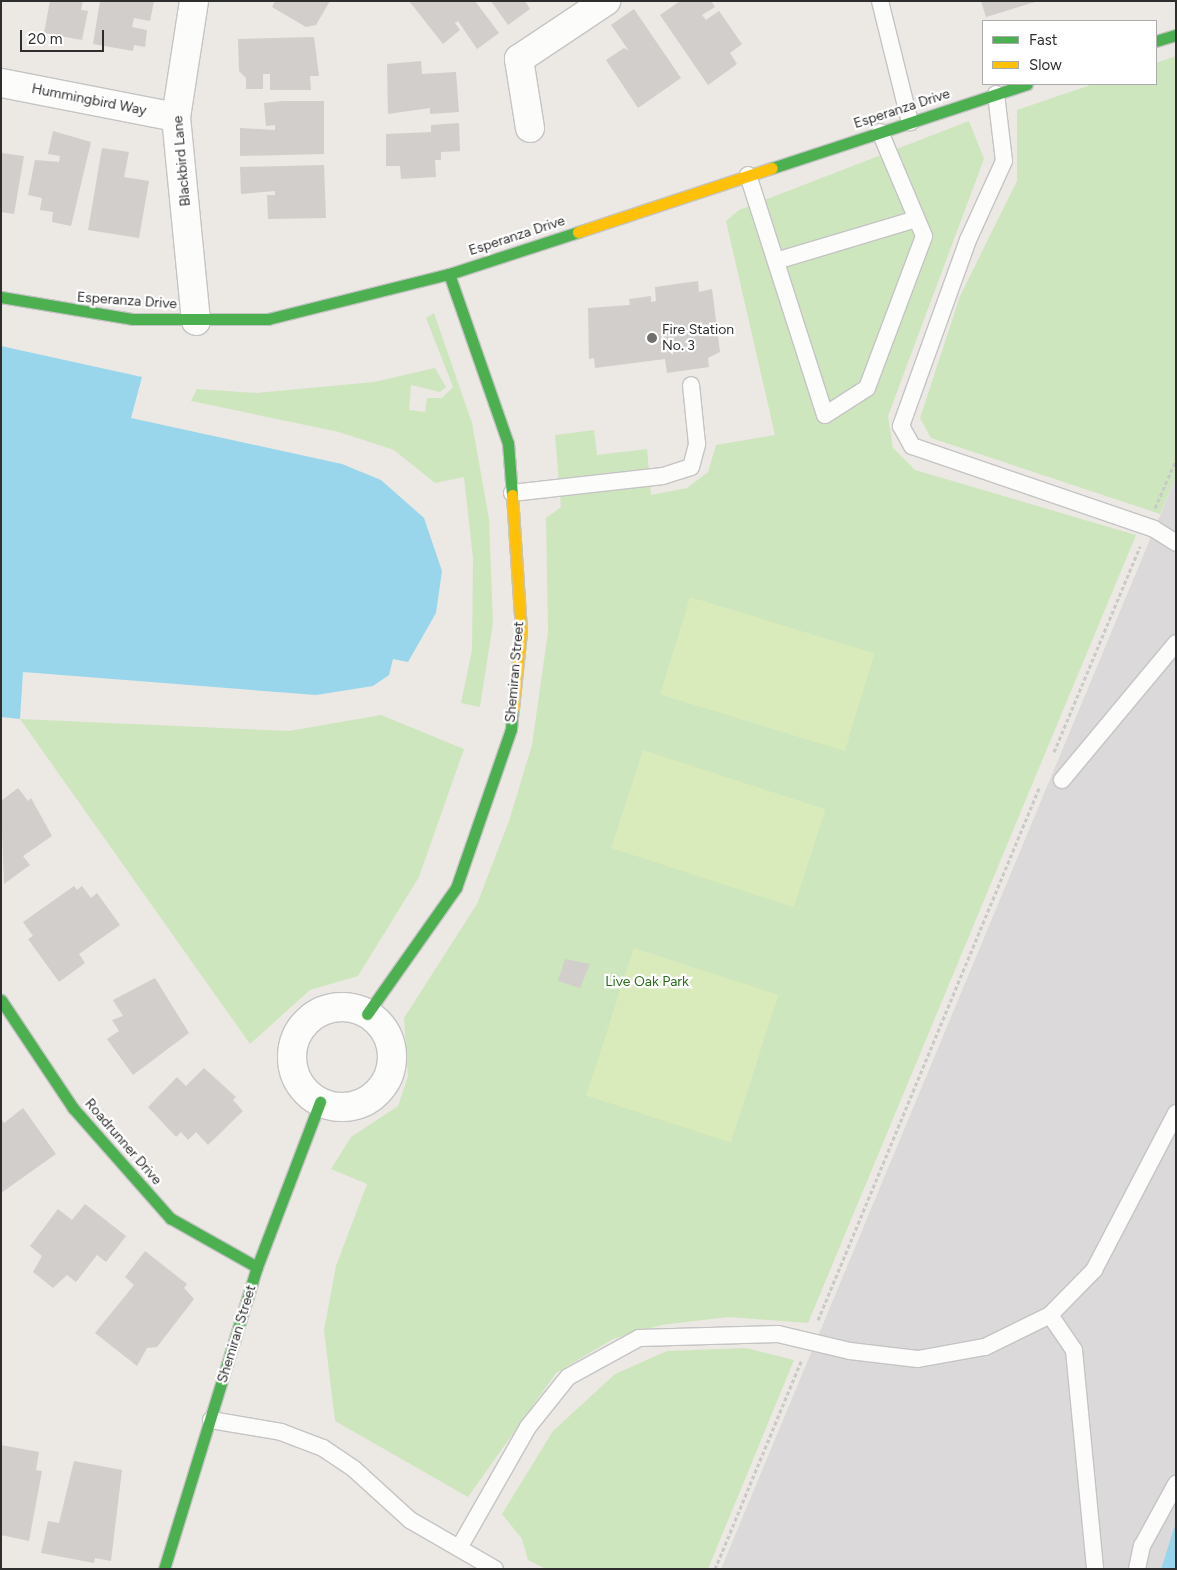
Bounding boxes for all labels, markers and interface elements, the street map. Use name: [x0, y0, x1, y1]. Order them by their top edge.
scale bar: [22, 20, 106, 52]
legend: [982, 20, 1157, 85]
text: 20 m: [28, 30, 62, 48]
text: Fast: [1029, 31, 1057, 49]
text: Slow: [1029, 56, 1062, 74]
street label: Hummingbird Way: [30, 81, 148, 119]
street label: Esperanza Drive: [852, 86, 952, 132]
street label: Blackbird Lane: [170, 115, 194, 207]
street label: Esperanza Drive: [467, 213, 567, 259]
street label: Esperanza Drive: [76, 289, 178, 313]
place label: Fire Station No. 3: [662, 322, 734, 354]
marker: Fire Station No. 3: [646, 332, 658, 344]
street label: Shemiran Street: [502, 621, 528, 723]
park label: Live Oak Park: [605, 974, 689, 990]
street label: Roadrunner Drive: [81, 1096, 165, 1188]
street label: Shemiran Street: [214, 1283, 260, 1385]

